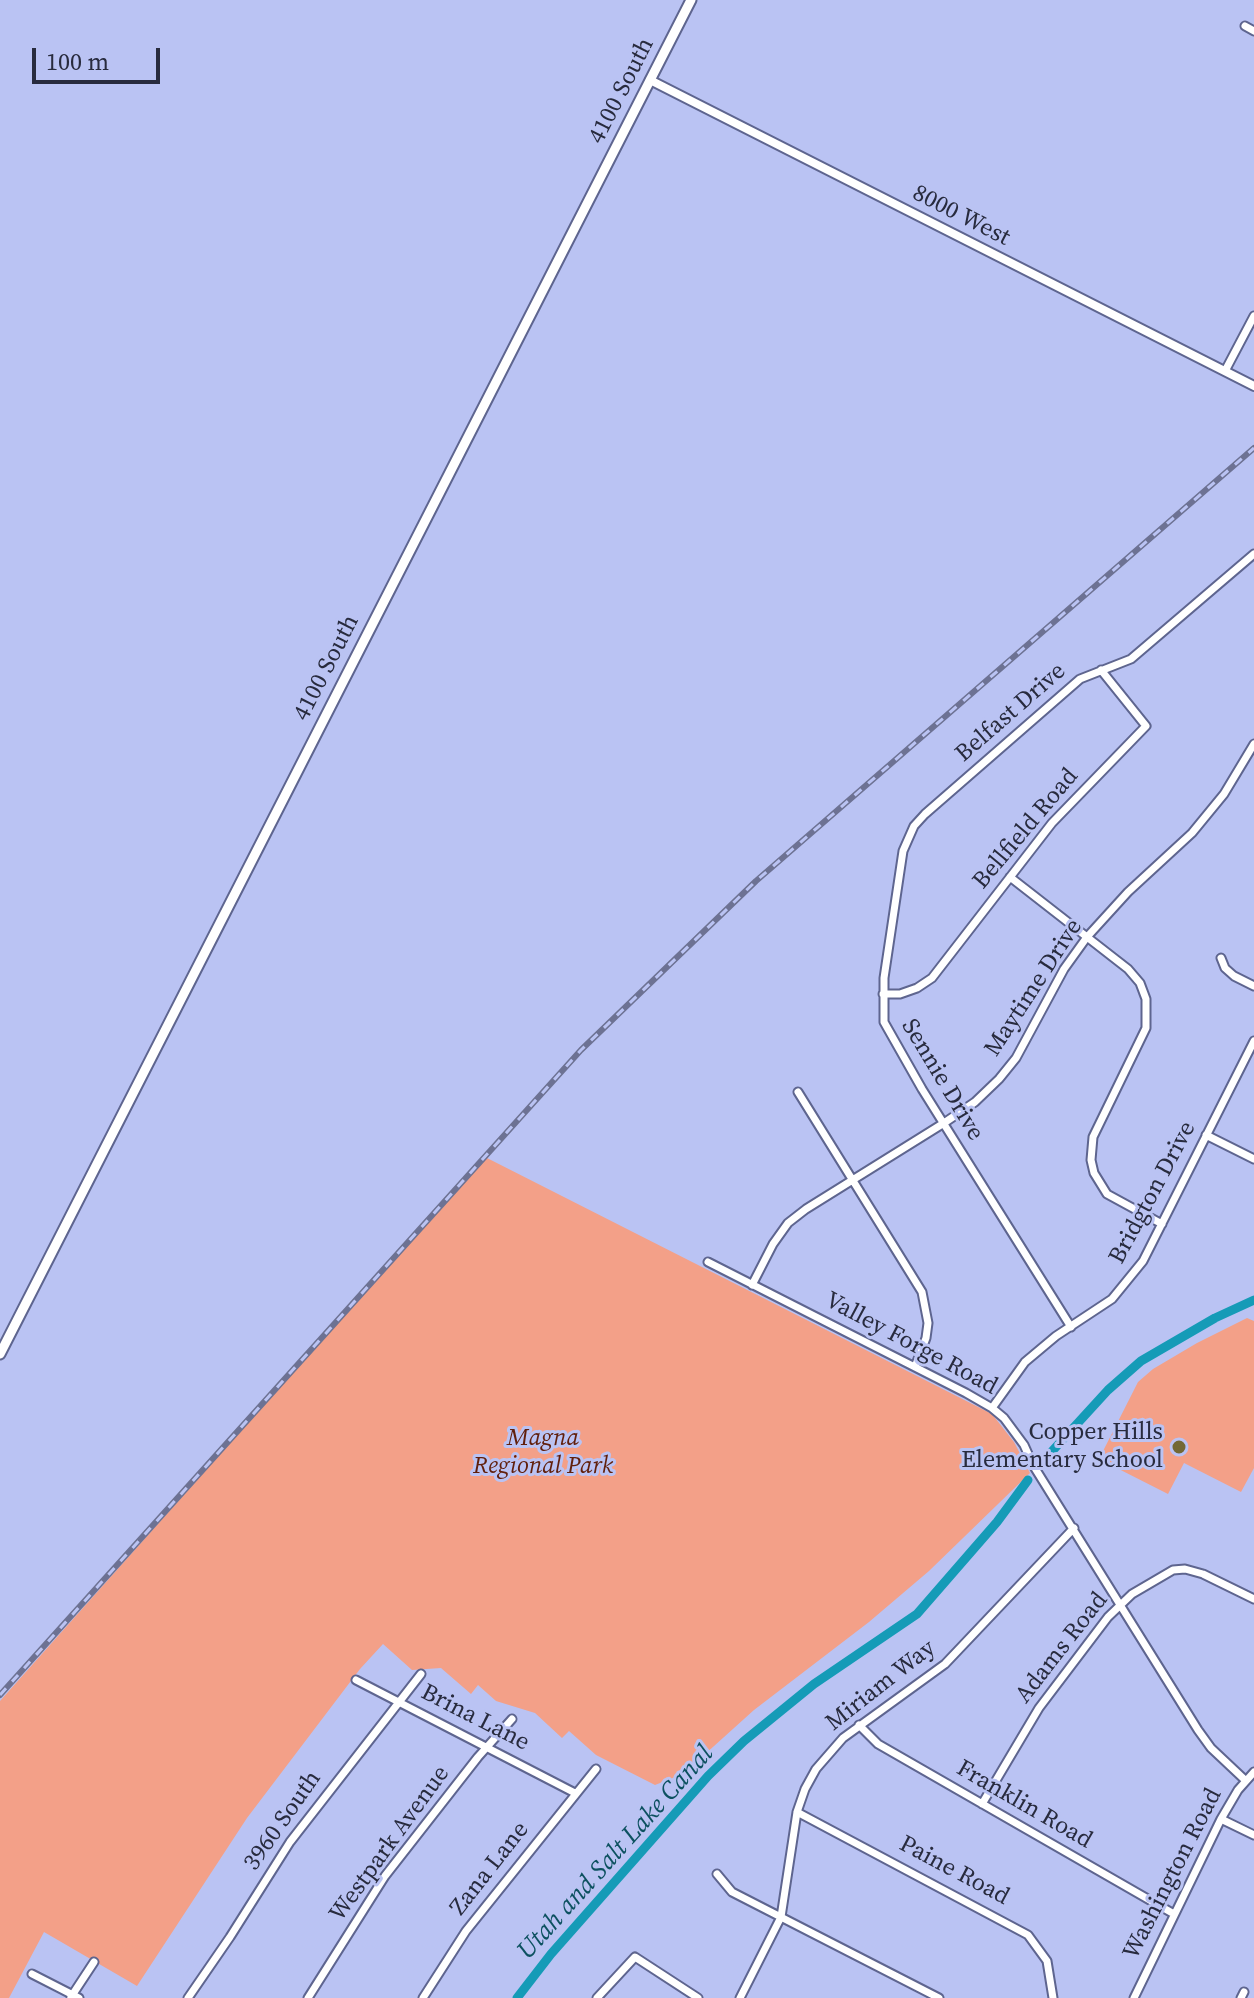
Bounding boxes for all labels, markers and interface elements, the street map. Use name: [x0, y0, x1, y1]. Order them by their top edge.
scale bar: [36, 32, 164, 82]
street label: 4100 South: [583, 33, 661, 149]
text: 100 m: [46, 45, 109, 78]
street label: 8000 West: [907, 179, 1015, 253]
street label: 4100 South: [288, 610, 366, 726]
street label: Belfast Drive: [950, 657, 1072, 769]
street label: Bellfield Road: [967, 763, 1085, 895]
street label: Maytime Drive: [979, 914, 1089, 1062]
street label: Sennie Drive: [895, 1014, 989, 1146]
street label: Bridgton Drive: [1103, 1117, 1203, 1269]
street label: Valley Forge Road: [820, 1286, 1002, 1402]
place label: Copper Hills Elementary School: [961, 1419, 1163, 1475]
park label: Magna Regional Park: [473, 1425, 613, 1481]
marker: Copper Hills Elementary School: [1170, 1438, 1188, 1456]
street label: Adams Road: [1010, 1587, 1114, 1709]
street label: Miriam Way: [820, 1634, 942, 1738]
street label: Brina Lane: [416, 1678, 534, 1758]
water label: Utah and Salt Lake Canal: [512, 1739, 720, 1967]
street label: Franklin Road: [951, 1755, 1097, 1855]
street label: Westpark Avenue: [324, 1761, 456, 1927]
street label: 3960 South: [238, 1766, 328, 1876]
street label: Washington Road: [1118, 1784, 1228, 1964]
street label: Zana Lane: [445, 1816, 535, 1922]
street label: Paine Road: [894, 1830, 1014, 1912]

